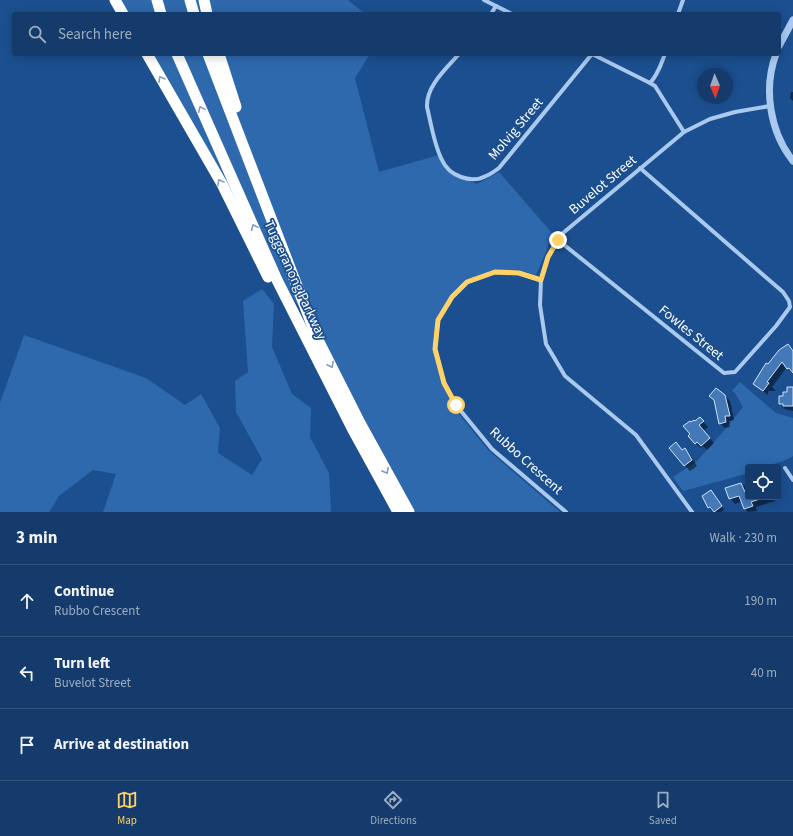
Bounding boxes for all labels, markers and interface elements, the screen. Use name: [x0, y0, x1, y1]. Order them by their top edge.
search box: [12, 12, 781, 56]
icon: search: [26, 23, 48, 45]
text: Search here: [58, 24, 132, 45]
north arrow: [697, 68, 733, 104]
one-way arrow: [159, 76, 166, 83]
street label: Molvig Street: [484, 93, 548, 165]
one-way arrow: [198, 105, 206, 113]
street label: Buvelot Street: [565, 151, 641, 219]
one-way arrow: [218, 179, 225, 186]
street label: Tuggeranong Parkway: [259, 217, 332, 343]
one-way arrow: [250, 224, 258, 231]
route end: [549, 231, 567, 249]
street label: Fowles Street: [654, 300, 728, 366]
one-way arrow: [326, 361, 333, 368]
route start: [447, 396, 465, 414]
street label: Rubbo Crescent: [485, 423, 567, 500]
map controls: [745, 464, 781, 500]
button: locate: [745, 464, 781, 500]
one-way arrow: [381, 467, 389, 474]
text: 3 min: [16, 526, 57, 550]
text: Walk · 230 m: [709, 529, 777, 547]
text: Continue: [54, 581, 114, 602]
icon: ahead: [16, 590, 38, 612]
text: 190 m: [744, 592, 777, 610]
text: Rubbo Crescent: [54, 602, 140, 620]
text: Turn left: [54, 653, 110, 674]
icon: left: [16, 662, 38, 684]
text: 40 m: [751, 664, 777, 682]
text: Buvelot Street: [54, 674, 131, 692]
icon: arrive: [16, 734, 38, 756]
text: Arrive at destination: [54, 734, 189, 755]
tab: Map: [116, 789, 138, 828]
tab: Directions: [370, 789, 417, 828]
tab: Saved: [649, 789, 677, 828]

